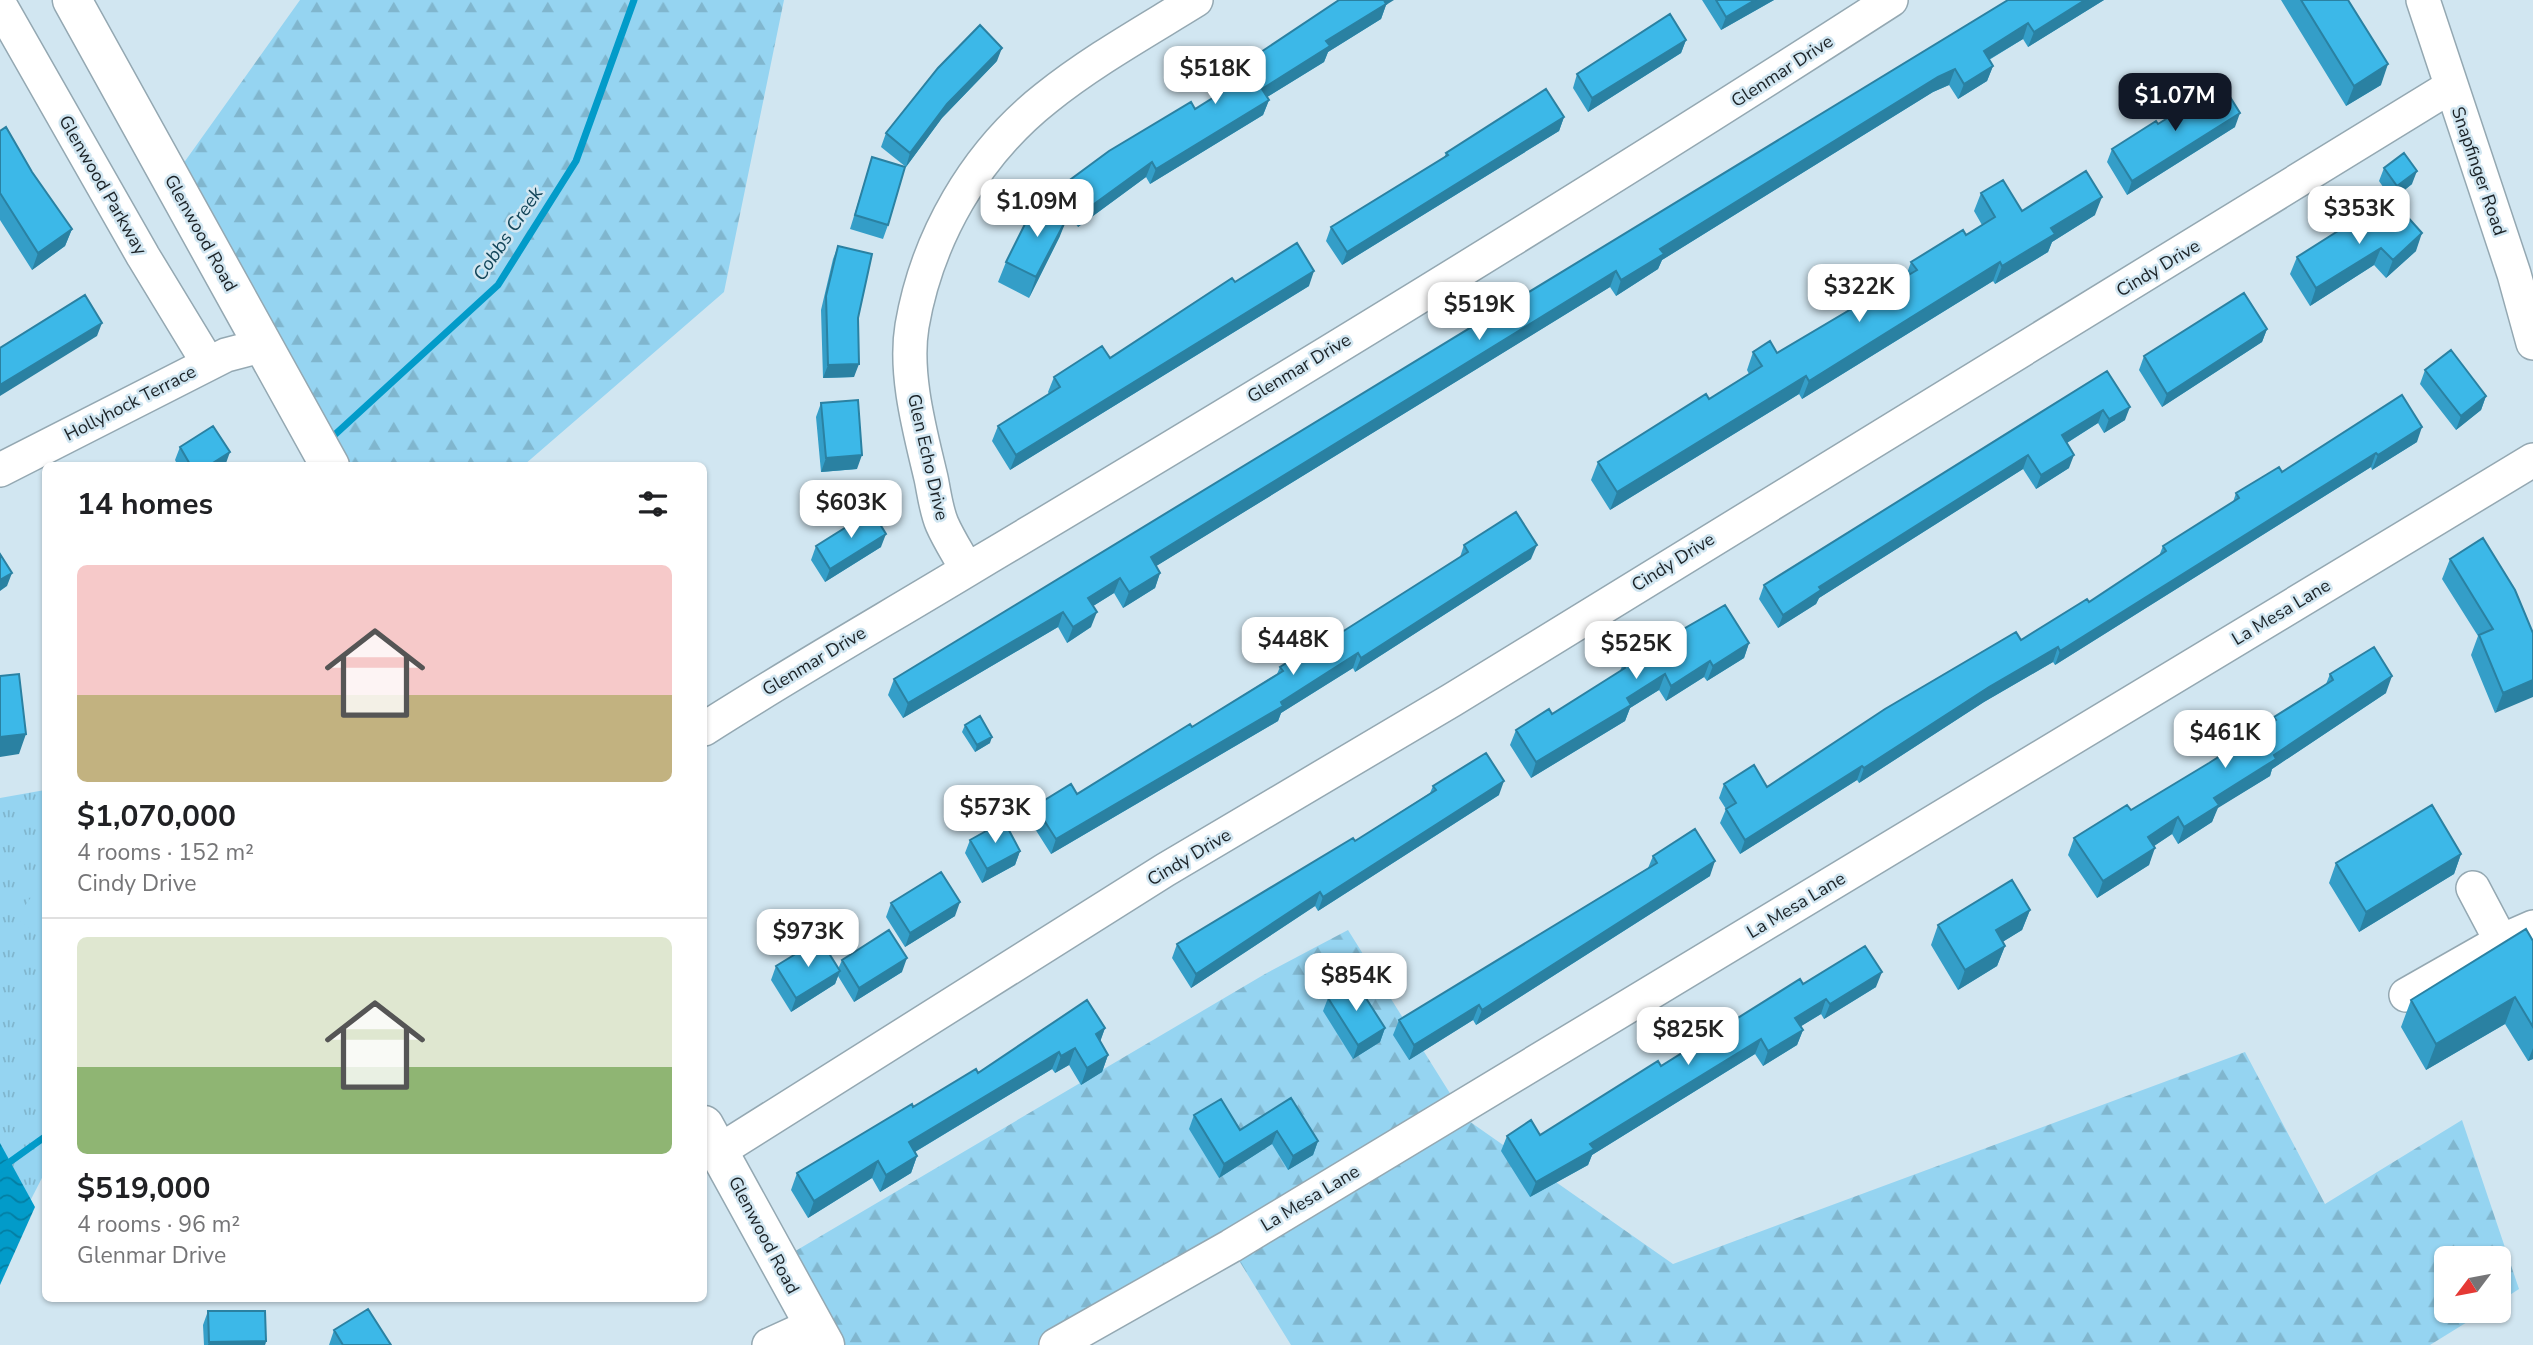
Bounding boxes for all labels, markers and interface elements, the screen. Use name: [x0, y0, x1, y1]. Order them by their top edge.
street label: Glenmar Drive: [1726, 29, 1838, 113]
pin: $518K: [1166, 46, 1264, 106]
text: $518K: [1180, 53, 1250, 84]
pin: $1.07M: [2118, 74, 2232, 133]
text: $1.07M: [2135, 80, 2215, 111]
street label: Snapfinger Road: [2446, 103, 2512, 239]
street label: Glenwood Parkway: [53, 111, 153, 260]
street label: Glenwood Road: [159, 170, 243, 296]
pin: $1.09M: [980, 180, 1094, 239]
water label: Cobbs Creek: [467, 182, 549, 286]
text: $1.09M: [997, 186, 1077, 217]
pin: $353K: [2310, 187, 2408, 246]
text: $353K: [2324, 193, 2394, 224]
street label: Cindy Drive: [2112, 234, 2204, 302]
pin: $322K: [1810, 264, 1908, 324]
text: $322K: [1824, 271, 1894, 302]
pin: $519K: [1430, 282, 1528, 342]
text: $519K: [1444, 289, 1514, 320]
street label: Glenmar Drive: [1243, 328, 1355, 408]
street label: Hollyhock Terrace: [60, 359, 200, 447]
street label: Glen Echo Drive: [902, 391, 954, 523]
pin: $603K: [802, 480, 900, 540]
text: 14 homes: [77, 484, 213, 525]
icon: filters: [634, 485, 672, 523]
text: $603K: [816, 487, 886, 518]
street label: Cindy Drive: [1627, 527, 1719, 597]
street label: La Mesa Lane: [2227, 573, 2335, 651]
icon: home: [312, 610, 438, 736]
pin: $448K: [1244, 618, 1342, 677]
street label: Glenmar Drive: [758, 621, 870, 701]
pin: $525K: [1587, 622, 1685, 681]
text: $448K: [1258, 624, 1328, 655]
text: $525K: [1601, 628, 1671, 659]
pin: $461K: [2176, 710, 2274, 770]
text: $461K: [2190, 717, 2260, 748]
pin: $573K: [946, 786, 1044, 845]
text: $573K: [960, 792, 1030, 823]
text: $1,070,000: [77, 796, 236, 837]
street label: Cindy Drive: [1143, 823, 1235, 891]
text: 4 rooms · 152 m²: [77, 837, 254, 868]
street label: La Mesa Lane: [1742, 866, 1850, 944]
text: Cindy Drive: [77, 868, 197, 899]
pin: $973K: [759, 909, 857, 969]
text: $973K: [773, 916, 843, 947]
pin: $854K: [1307, 954, 1405, 1013]
text: $854K: [1321, 960, 1391, 991]
icon: home: [312, 982, 438, 1108]
pin: $825K: [1639, 1007, 1737, 1067]
text: $825K: [1653, 1014, 1723, 1045]
street label: La Mesa Lane: [1256, 1159, 1364, 1237]
text: $519,000: [77, 1168, 210, 1209]
street label: Glenwood Road: [723, 1172, 805, 1298]
text: 4 rooms · 96 m²: [77, 1209, 240, 1240]
text: Glenmar Drive: [77, 1240, 226, 1271]
north arrow: [2434, 1246, 2511, 1323]
map controls: [2434, 1246, 2511, 1323]

